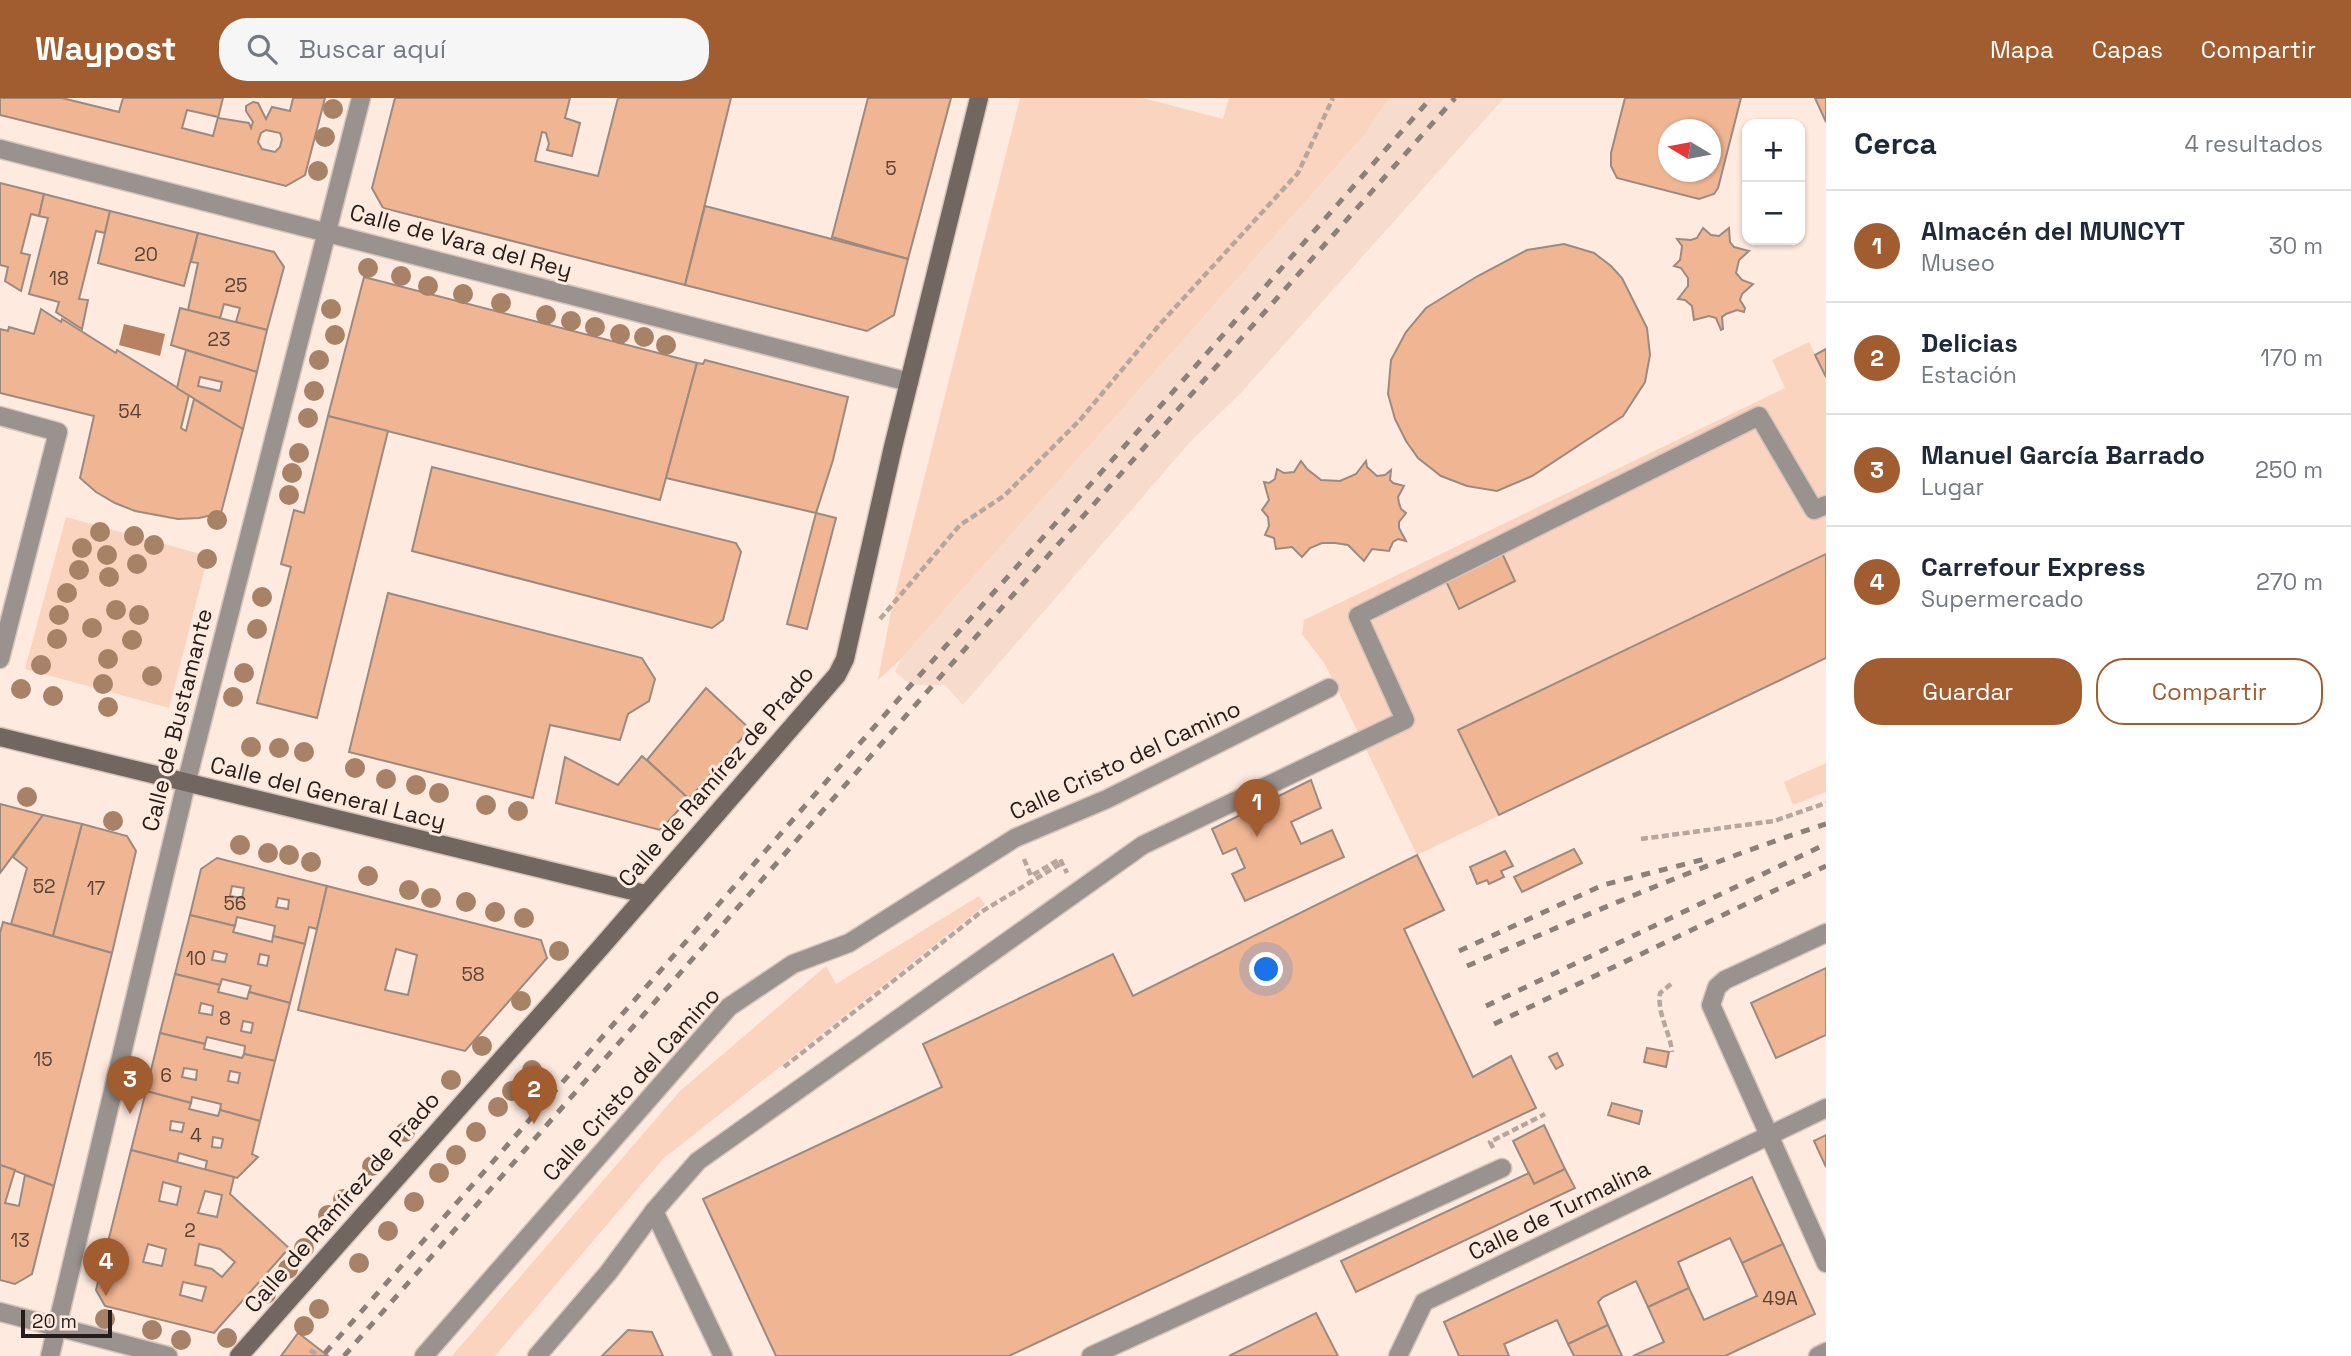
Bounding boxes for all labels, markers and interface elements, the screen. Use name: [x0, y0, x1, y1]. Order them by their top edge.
search box: [219, 18, 709, 81]
text: Waypost: [35, 28, 177, 70]
icon: search: [243, 30, 281, 68]
text: Buscar aquí: [299, 32, 446, 66]
text: Mapa: [1990, 34, 2054, 65]
text: Capas: [2092, 34, 2163, 65]
text: Compartir: [2201, 34, 2316, 65]
north arrow: [1658, 119, 1721, 182]
map controls: [1742, 119, 1805, 245]
button: +: [1742, 119, 1805, 182]
text: Cerca: [1854, 124, 1937, 163]
text: 4 resultados: [2184, 129, 2323, 159]
house number: 5: [885, 156, 897, 181]
button: −: [1742, 182, 1805, 245]
street label: Calle de Vara del Rey: [346, 197, 576, 285]
text: Almacén del MUNCYT: [1921, 214, 2185, 248]
text: 1: [1872, 231, 1882, 261]
text: 30 m: [2269, 231, 2323, 261]
house number: 20: [134, 242, 158, 267]
text: Museo: [1921, 248, 1995, 278]
house number: 18: [49, 266, 69, 291]
house number: 25: [225, 273, 247, 298]
text: Delicias: [1921, 326, 2018, 360]
house number: 23: [208, 327, 230, 352]
text: 2: [1870, 343, 1884, 373]
text: 170 m: [2260, 343, 2323, 373]
text: Estación: [1921, 360, 2017, 390]
house number: 54: [118, 399, 142, 424]
text: Manuel García Barrado: [1921, 438, 2205, 472]
text: 3: [1870, 455, 1884, 485]
text: 250 m: [2255, 455, 2323, 485]
text: Lugar: [1921, 472, 1984, 502]
text: Carrefour Express: [1921, 550, 2146, 584]
text: 4: [1870, 567, 1884, 597]
text: 270 m: [2256, 567, 2323, 597]
text: Supermercado: [1921, 584, 2084, 614]
street label: Calle de Bustamante: [135, 605, 219, 835]
button: Guardar: [1854, 658, 2082, 725]
button: Compartir: [2096, 658, 2323, 725]
street label: Calle de Ramírez de Prado: [612, 659, 820, 893]
street label: Calle Cristo del Camino: [1005, 693, 1245, 827]
street label: Calle del General Lacy: [207, 749, 449, 837]
pin: 1: [1234, 779, 1280, 837]
house number: 52: [33, 874, 55, 899]
house number: 17: [87, 876, 106, 901]
house number: 56: [223, 891, 247, 916]
house number: 10: [186, 946, 206, 971]
your location: [1249, 952, 1283, 986]
house number: 58: [461, 962, 485, 987]
street label: Calle Cristo del Camino: [536, 980, 726, 1188]
house number: 8: [219, 1006, 231, 1031]
house number: 15: [33, 1047, 53, 1072]
pin: 3: [107, 1056, 153, 1114]
house number: 6: [160, 1063, 172, 1088]
pin: 2: [511, 1066, 557, 1124]
street label: Calle de Ramírez de Prado: [238, 1085, 446, 1319]
house number: 4: [190, 1123, 202, 1148]
street label: Calle de Turmalina: [1463, 1153, 1655, 1267]
house number: 2: [184, 1218, 196, 1243]
house number: 13: [10, 1228, 30, 1253]
pin: 4: [83, 1238, 129, 1296]
house number: 49A: [1762, 1286, 1798, 1311]
scale bar: [21, 1307, 112, 1339]
text: 20 m: [32, 1309, 77, 1334]

